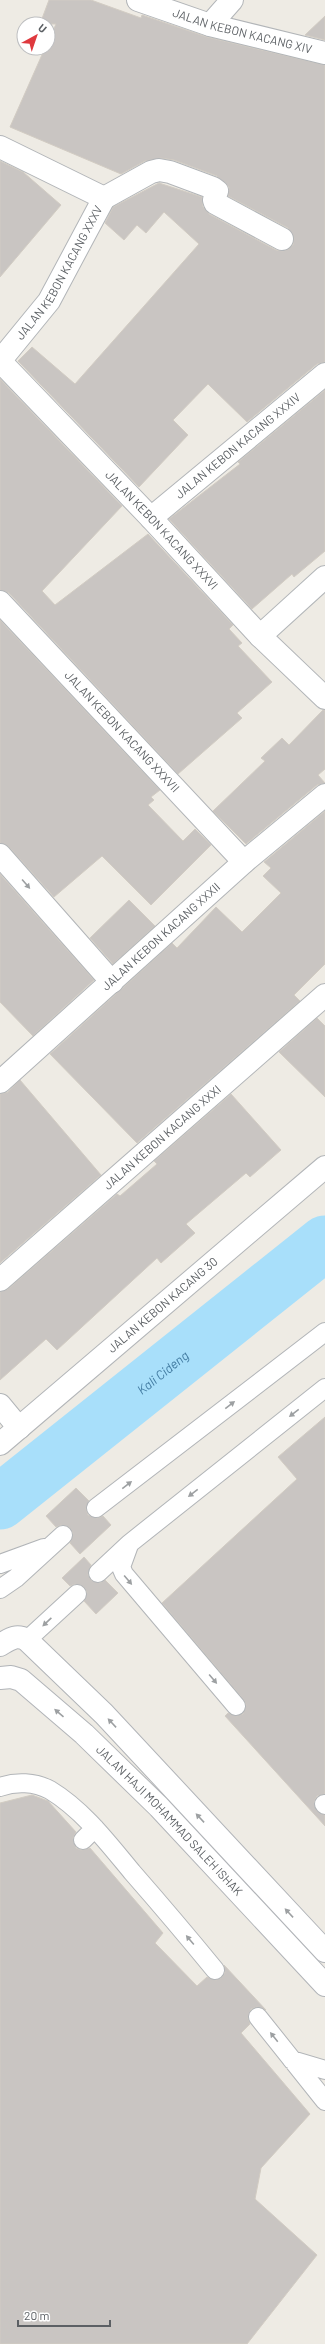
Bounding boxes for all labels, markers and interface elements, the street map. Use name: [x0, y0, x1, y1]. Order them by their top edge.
street label: JALAN KEBON KACANG XIV: [171, 5, 314, 56]
north arrow: [16, 16, 56, 56]
text: U: [36, 21, 50, 35]
street label: JALAN KEBON KACANG XXXV: [12, 203, 105, 342]
street label: JALAN KEBON KACANG XXXIV: [172, 389, 303, 501]
street label: JALAN KEBON KACANG XXXVI: [103, 467, 221, 592]
street label: JALAN KEBON KACANG XXXVII: [62, 668, 183, 795]
one-way arrow: [21, 879, 30, 890]
street label: JALAN KEBON KACANG XXXII: [99, 879, 222, 993]
street label: JALAN KEBON KACANG XXXI: [100, 1082, 223, 1192]
street label: JALAN KEBON KACANG 30: [105, 1254, 220, 1355]
water label: Kali Cideng: [134, 1347, 192, 1398]
one-way arrow: [224, 1401, 235, 1410]
one-way arrow: [289, 1408, 300, 1417]
one-way arrow: [121, 1480, 132, 1489]
one-way arrow: [187, 1489, 198, 1498]
one-way arrow: [124, 1574, 133, 1585]
one-way arrow: [42, 1617, 51, 1626]
one-way arrow: [208, 1673, 217, 1684]
one-way arrow: [54, 1708, 64, 1717]
one-way arrow: [107, 1718, 116, 1728]
street label: JALAN HAJI MOHAMMAD SALEH ISHAK: [94, 1742, 246, 1899]
one-way arrow: [196, 1813, 205, 1823]
one-way arrow: [284, 1908, 294, 1918]
one-way arrow: [185, 1935, 195, 1945]
one-way arrow: [270, 2032, 279, 2043]
scale bar: [18, 2302, 110, 2328]
text: 20 m: [24, 2308, 50, 2322]

